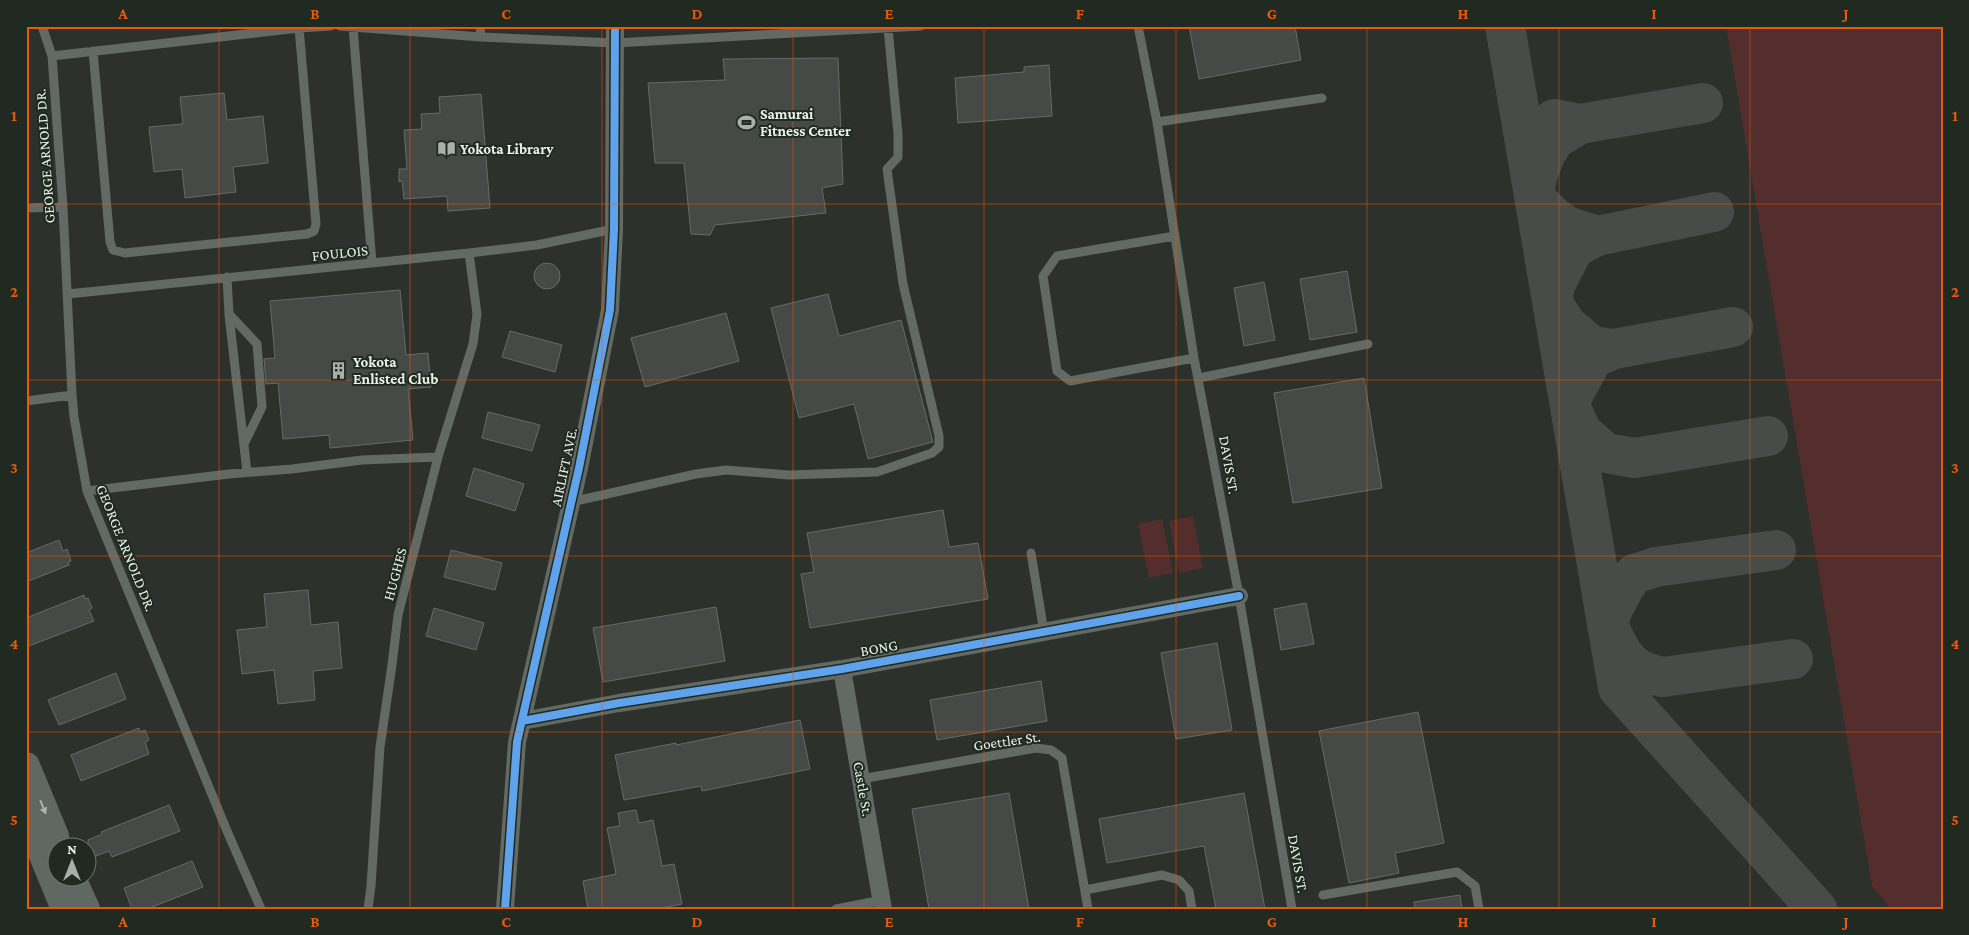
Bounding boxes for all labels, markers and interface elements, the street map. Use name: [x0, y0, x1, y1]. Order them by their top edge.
text: A: [117, 5, 128, 22]
text: B: [310, 5, 320, 22]
text: C: [501, 5, 511, 22]
text: D: [691, 5, 703, 22]
text: E: [884, 5, 894, 22]
text: F: [1076, 5, 1085, 22]
text: G: [1267, 5, 1277, 22]
text: H: [1458, 5, 1469, 22]
text: I: [1651, 5, 1657, 22]
text: J: [1841, 5, 1849, 22]
street label: GEORGE ARNOLD DR.: [32, 88, 58, 224]
place label: Samurai Fitness Center: [760, 106, 851, 139]
text: 1: [11, 107, 17, 124]
text: 1: [1952, 107, 1958, 124]
sports icon: Samurai Fitness Center: [736, 113, 756, 133]
library icon: Yokota Library: [436, 139, 456, 159]
place label: Yokota Library: [460, 141, 554, 157]
street label: FOULOIS: [311, 242, 369, 264]
text: 2: [10, 283, 18, 300]
text: 2: [1951, 283, 1959, 300]
place label: Yokota Enlisted Club: [353, 354, 438, 387]
building icon: Yokota Enlisted Club: [329, 361, 349, 381]
street label: AIRLIFT AVE.: [548, 426, 580, 508]
street label: DAVIS ST.: [1216, 435, 1242, 495]
text: 3: [10, 459, 18, 476]
text: 3: [1951, 459, 1959, 476]
street label: GEORGE ARNOLD DR.: [93, 482, 159, 614]
street label: HUGHES: [380, 546, 410, 602]
text: 4: [10, 635, 19, 652]
text: 4: [1951, 635, 1960, 652]
street label: BONG: [859, 637, 899, 659]
street label: Goettler St.: [972, 728, 1042, 754]
street label: Castle St.: [850, 760, 876, 818]
one-way arrow: [40, 799, 47, 814]
text: 5: [10, 811, 18, 828]
text: 5: [1951, 811, 1959, 828]
street label: DAVIS ST.: [1285, 834, 1311, 894]
north arrow: [48, 838, 98, 888]
text: N: [67, 841, 77, 857]
text: A: [117, 913, 128, 930]
text: B: [310, 913, 320, 930]
text: C: [501, 913, 511, 930]
text: D: [691, 913, 703, 930]
text: E: [884, 913, 894, 930]
text: F: [1076, 913, 1085, 930]
text: G: [1267, 913, 1277, 930]
text: H: [1458, 913, 1469, 930]
text: I: [1651, 913, 1657, 930]
text: J: [1841, 913, 1849, 930]

